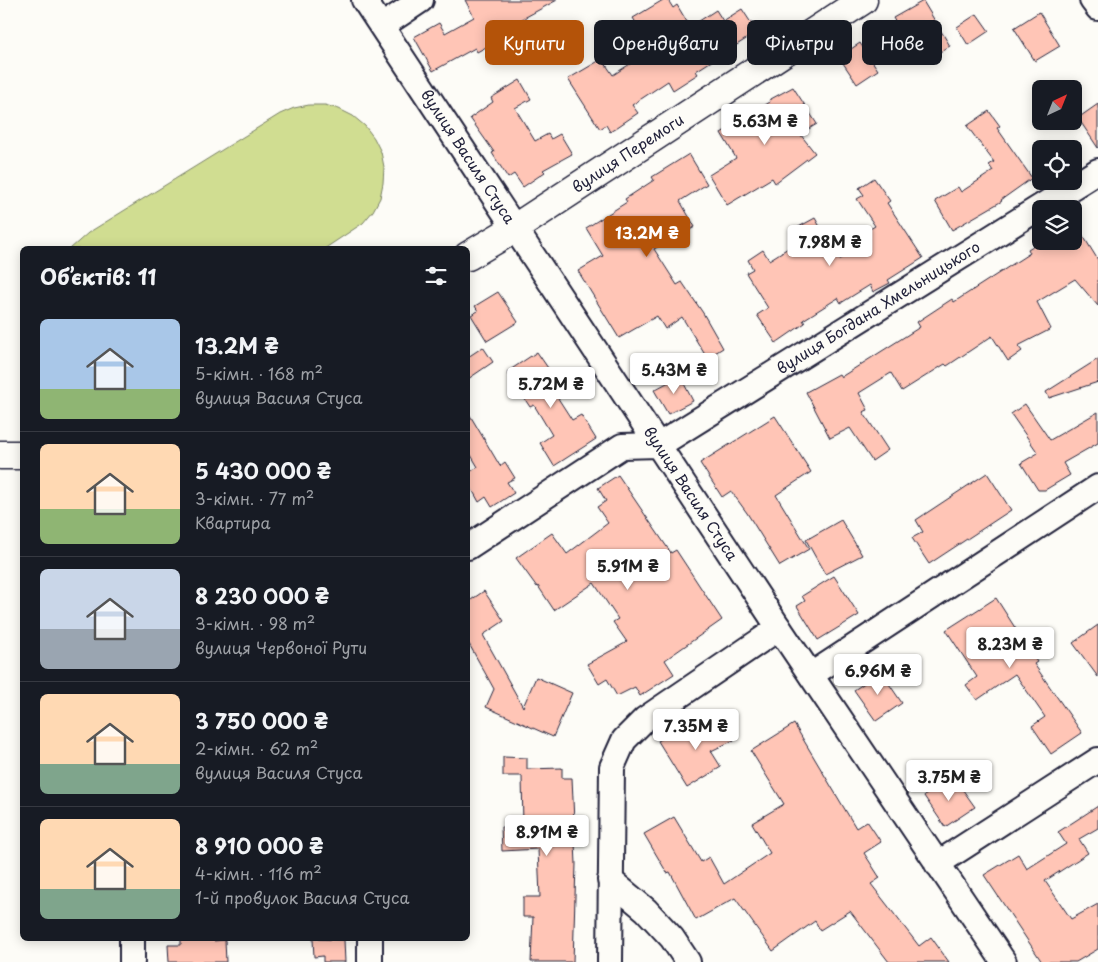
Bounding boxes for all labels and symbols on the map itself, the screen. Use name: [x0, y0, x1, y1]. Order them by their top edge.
north arrow: [1032, 80, 1082, 130]
street label: вулиця Василя Стуса: [416, 84, 522, 228]
pin: 5.63M ₴: [719, 104, 811, 146]
street label: вулиця Перемоги: [567, 107, 688, 198]
pin: 13.2M ₴: [601, 216, 693, 258]
pin: 7.98M ₴: [784, 224, 876, 267]
street label: вулиця Богдана Хмельницького: [772, 234, 984, 379]
pin: 5.43M ₴: [628, 352, 720, 395]
pin: 5.72M ₴: [505, 366, 597, 409]
street label: вулиця Василя Стуса: [639, 421, 745, 565]
pin: 5.91M ₴: [582, 548, 674, 591]
pin: 8.23M ₴: [964, 626, 1056, 669]
pin: 6.96M ₴: [832, 654, 924, 696]
pin: 7.35M ₴: [650, 708, 742, 751]
pin: 3.75M ₴: [903, 760, 995, 802]
pin: 8.91M ₴: [501, 814, 593, 857]

